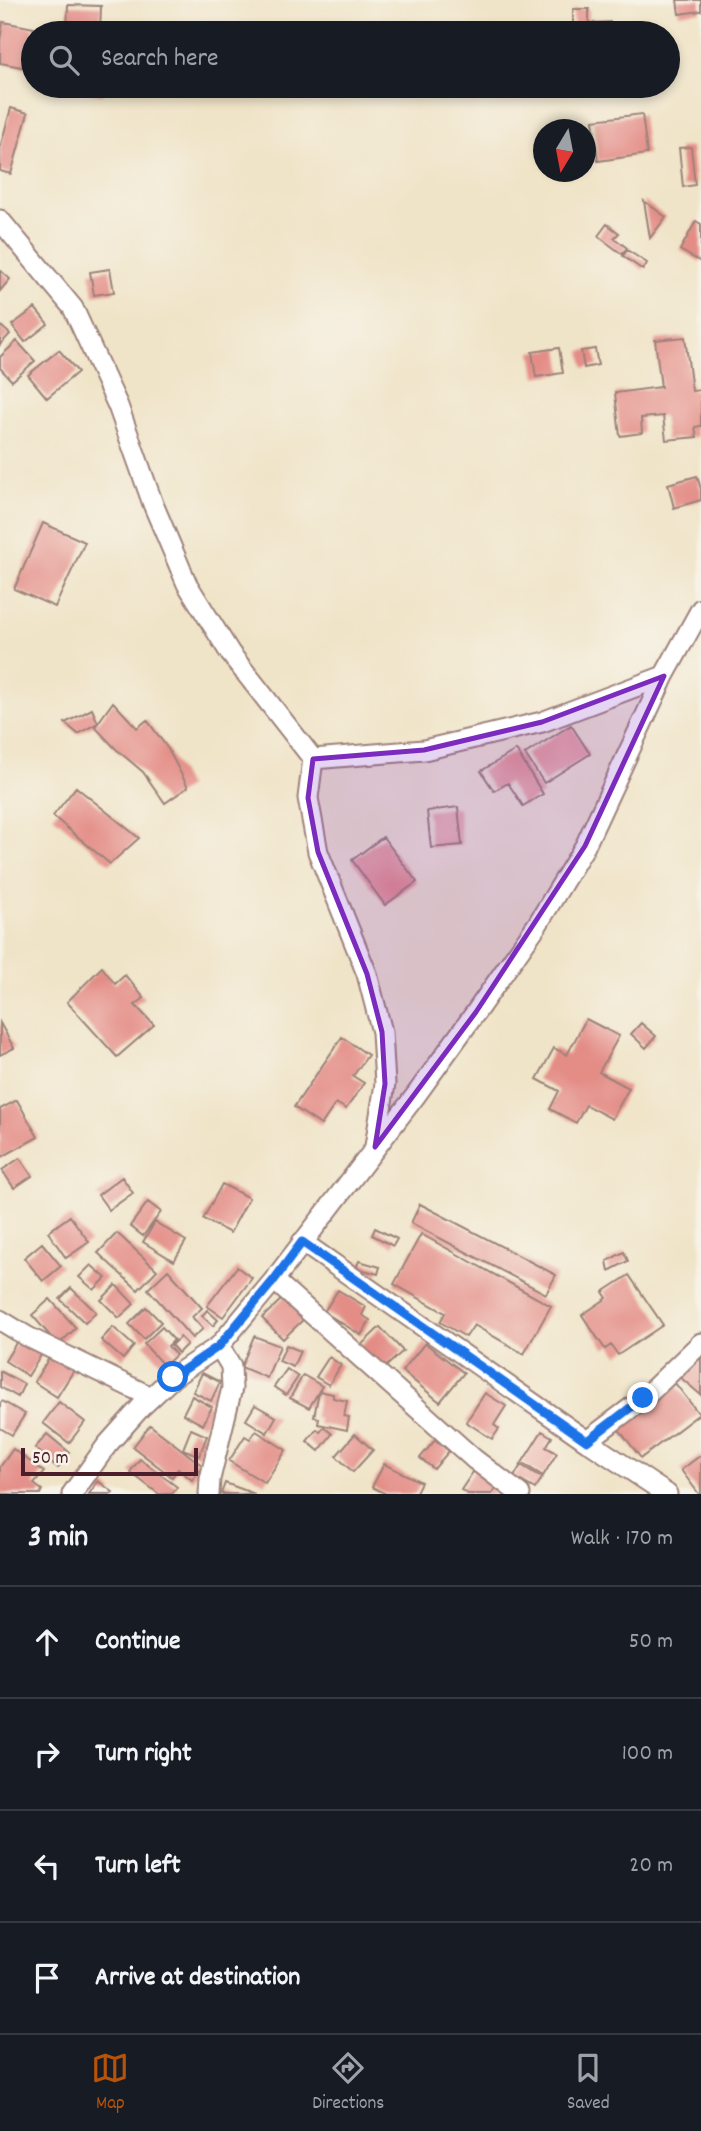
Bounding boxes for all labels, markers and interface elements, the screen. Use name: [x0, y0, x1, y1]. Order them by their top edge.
search box: [21, 21, 680, 98]
icon: search: [45, 41, 83, 79]
text: Search here: [101, 41, 219, 78]
north arrow: [533, 119, 596, 182]
route start: [157, 1361, 188, 1392]
route end: [627, 1382, 658, 1413]
scale bar: [21, 1445, 198, 1477]
text: 50 m: [32, 1446, 69, 1473]
text: 3 min: [28, 1518, 88, 1561]
text: Walk · 170 m: [571, 1523, 673, 1556]
icon: ahead: [28, 1623, 66, 1661]
text: Continue: [95, 1624, 180, 1661]
text: 50 m: [629, 1626, 673, 1659]
icon: right: [28, 1735, 66, 1773]
text: Turn right: [95, 1736, 192, 1773]
text: 100 m: [622, 1738, 673, 1771]
icon: left: [28, 1847, 66, 1885]
text: Turn left: [95, 1848, 181, 1885]
text: 20 m: [629, 1850, 673, 1883]
icon: arrive: [28, 1959, 66, 1997]
text: Arrive at destination: [95, 1960, 300, 1997]
tab: Map: [91, 2049, 129, 2118]
tab: Directions: [312, 2049, 384, 2118]
tab: Saved: [567, 2049, 610, 2118]

